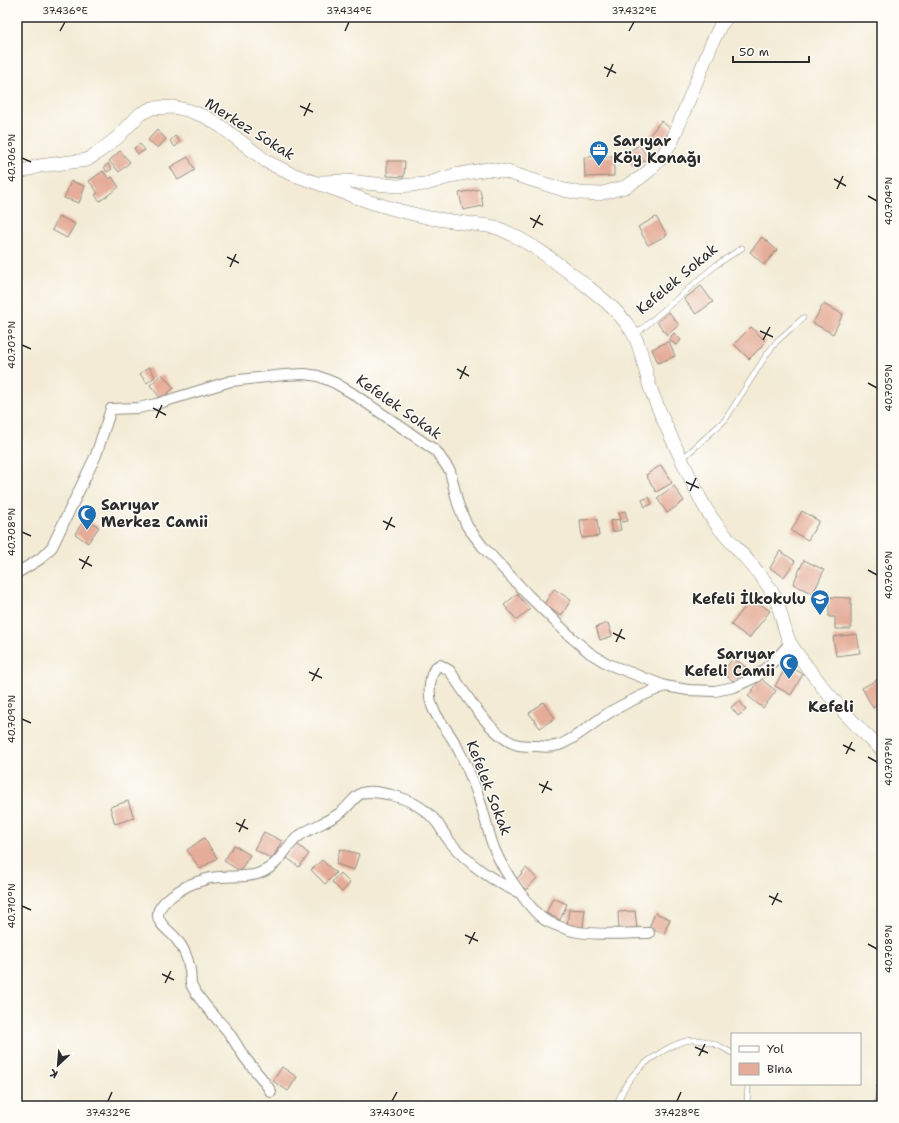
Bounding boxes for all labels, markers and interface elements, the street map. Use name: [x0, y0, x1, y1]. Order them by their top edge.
text: 37.436°E: [42, 4, 88, 17]
text: 37.434°E: [326, 4, 372, 17]
text: 37.432°E: [611, 4, 657, 17]
scale bar: [733, 38, 809, 64]
text: 50 m: [739, 44, 769, 60]
street label: Merkez Sokak: [201, 93, 299, 165]
place label: Sarıyar Köy Konağı: [613, 131, 701, 168]
text: 40.706°N: [5, 134, 18, 182]
office icon: Sarıyar Köy Konağı: [588, 139, 610, 167]
text: 40.704°N: [882, 177, 895, 225]
street label: Kefelek Sokak: [632, 239, 722, 319]
text: 40.707°N: [5, 321, 18, 369]
text: 40.705°N: [882, 364, 895, 412]
street label: Kefelek Sokak: [352, 370, 446, 444]
place label: Sarıyar Merkez Camii: [101, 495, 208, 532]
mosque icon: Sarıyar Merkez Camii: [76, 503, 98, 531]
text: 40.708°N: [5, 508, 18, 556]
text: 40.706°N: [882, 551, 895, 599]
school or university icon: Kefeli İlkokulu: [809, 588, 831, 616]
place label: Kefeli İlkokulu: [692, 589, 806, 609]
place label: Sarıyar Kefeli Camii: [685, 644, 775, 681]
mosque icon: Sarıyar Kefeli Camii: [778, 652, 800, 680]
text: 40.709°N: [5, 695, 18, 743]
district label: Kefeli: [808, 696, 854, 717]
street label: Kefelek Sokak: [462, 738, 516, 838]
text: 40.707°N: [882, 738, 895, 786]
text: 40.710°N: [5, 883, 18, 929]
text: 40.708°N: [882, 925, 895, 973]
legend: [731, 1033, 861, 1085]
text: Yol: [767, 1041, 784, 1057]
north arrow: [38, 1045, 78, 1085]
text: Bina: [767, 1061, 793, 1077]
text: K: [47, 1065, 61, 1082]
text: 37.432°E: [85, 1106, 131, 1119]
text: 37.430°E: [369, 1106, 415, 1119]
text: 37.428°E: [654, 1106, 700, 1119]

